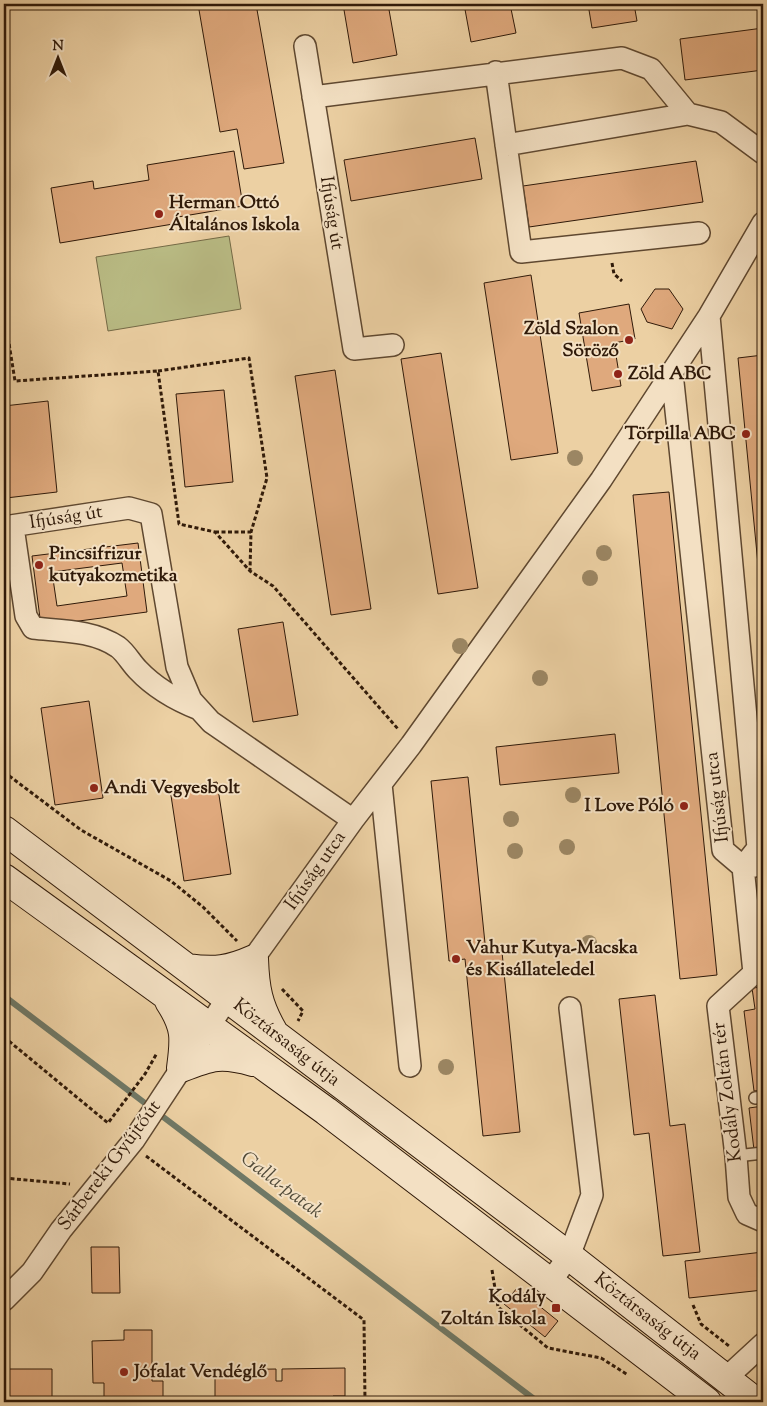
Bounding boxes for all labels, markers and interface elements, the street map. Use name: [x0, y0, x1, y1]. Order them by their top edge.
north arrow: [32, 32, 82, 82]
text: N: [52, 37, 64, 57]
street label: Ifjúság út: [312, 174, 350, 252]
place label: Herman Ottó Általános Iskola: [169, 190, 300, 239]
marker: Herman Ottó Általános Iskola: [153, 208, 165, 220]
place label: Zöld Szalon Söröző: [524, 316, 620, 365]
marker: Zöld Szalon Söröző: [623, 334, 635, 346]
place label: Zöld ABC: [628, 361, 712, 388]
marker: Zöld ABC: [612, 368, 624, 380]
place label: Törpilla ABC: [625, 421, 736, 448]
marker: Törpilla ABC: [740, 428, 752, 440]
street label: Ifjúság út: [27, 499, 105, 537]
place label: Pincsifrizur kutyakozmetika: [48, 541, 178, 590]
marker: Pincsifrizur kutyakozmetika: [33, 559, 45, 571]
street label: Ifjúság utca: [699, 750, 737, 844]
place label: Andi Vegyesbolt: [104, 775, 240, 802]
marker: Andi Vegyesbolt: [88, 782, 100, 794]
place label: I Love Póló: [584, 793, 675, 820]
marker: I Love Póló: [678, 800, 690, 812]
street label: Ifjúság utca: [279, 826, 353, 916]
place label: Vahur Kutya-Macska és Kisállateledel: [466, 935, 638, 984]
marker: Vahur Kutya-Macska és Kisállateledel: [450, 953, 462, 965]
street label: Köztársaság útja: [227, 992, 346, 1094]
street label: Kodály Zoltán tér: [706, 1021, 750, 1163]
street label: Sárbereki Gyűjtőút: [52, 1095, 168, 1237]
water label: Galla-patak: [234, 1145, 328, 1227]
street label: Köztársaság útja: [588, 1266, 707, 1368]
place label: Kodály Zoltán Iskola: [441, 1284, 547, 1333]
marker: Kodály Zoltán Iskola: [550, 1302, 562, 1314]
place label: Jófalat Vendéglő: [132, 1359, 268, 1386]
marker: Jófalat Vendéglő: [118, 1366, 130, 1378]

